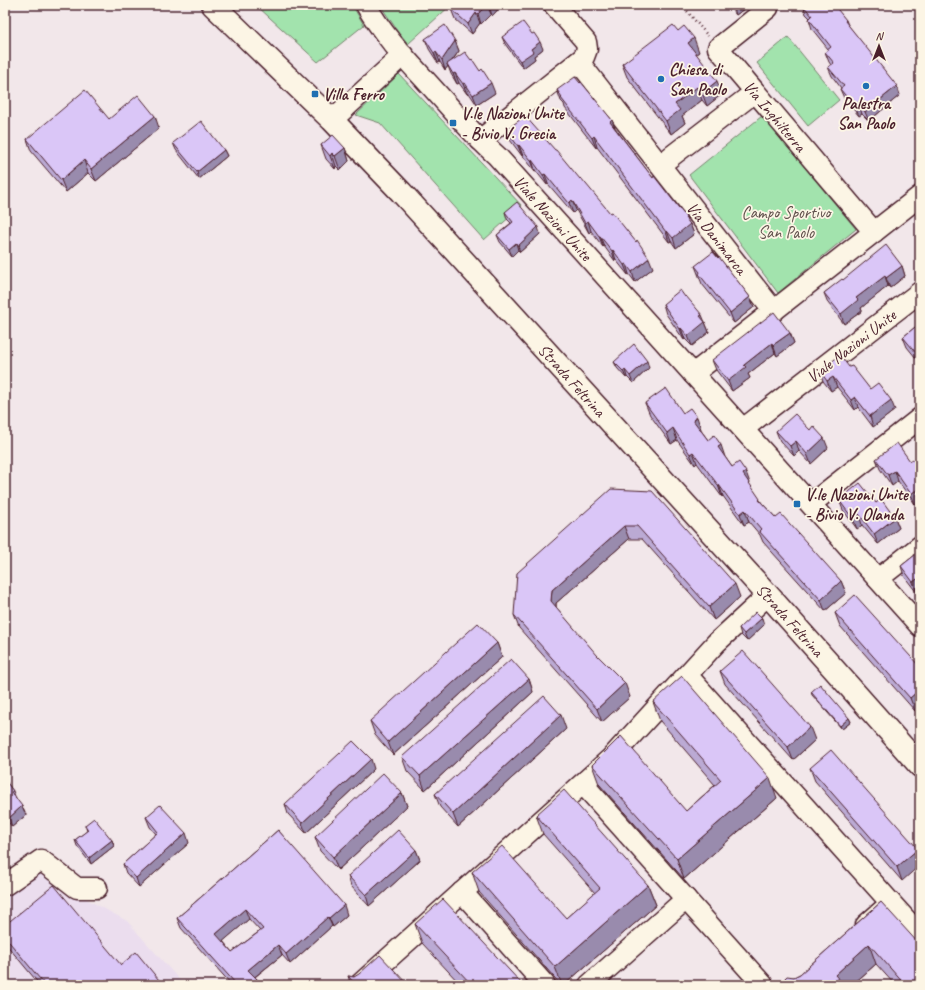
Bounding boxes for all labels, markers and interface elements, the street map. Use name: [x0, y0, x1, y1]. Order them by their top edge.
north arrow: [859, 26, 899, 66]
text: N: [876, 29, 885, 43]
place label: Chiesa di San Paolo: [669, 59, 728, 100]
marker: Chiesa di San Paolo: [656, 74, 666, 84]
street label: Via Inghilterra: [739, 76, 811, 157]
marker: Palestra San Paolo: [861, 81, 871, 91]
place label: Villa Ferro: [323, 84, 386, 105]
marker: Villa Ferro: [310, 89, 320, 99]
place label: Palestra San Paolo: [837, 93, 896, 134]
place label: V.le Nazioni Unite - Bivio V. Grecia: [461, 103, 566, 144]
marker: V.le Nazioni Unite - Bivio V. Grecia: [448, 118, 458, 128]
street label: Viale Nazioni Unite: [509, 171, 597, 266]
street label: Via Danimarca: [682, 198, 753, 280]
park label: Campo Sportivo San Paolo: [742, 202, 832, 243]
street label: Viale Nazioni Unite: [802, 304, 901, 388]
street label: Strada Feltrina: [533, 340, 611, 422]
place label: V.le Nazioni Unite - Bivio V. Olanda: [805, 484, 910, 525]
marker: V.le Nazioni Unite - Bivio V. Olanda: [792, 499, 802, 509]
street label: Strada Feltrina: [751, 580, 829, 662]

